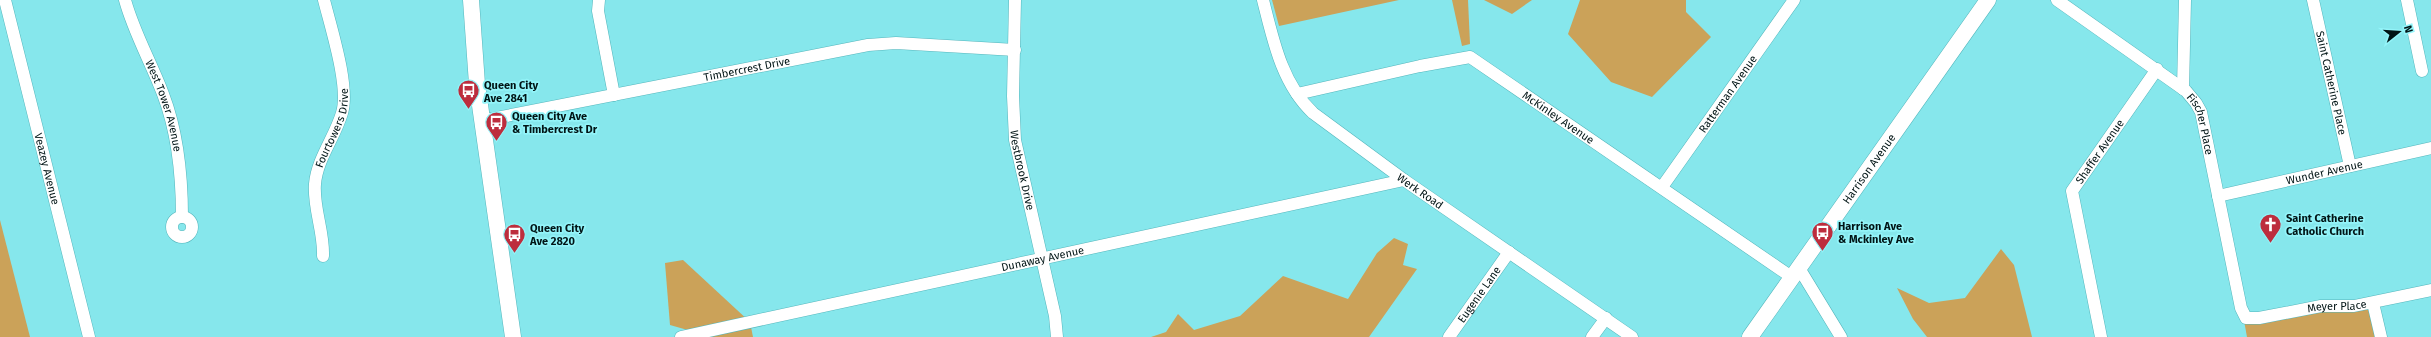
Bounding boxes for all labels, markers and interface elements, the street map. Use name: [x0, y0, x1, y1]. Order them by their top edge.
north arrow: [2379, 12, 2419, 52]
text: N: [2401, 24, 2415, 35]
street label: Saint Catherine Place: [2313, 30, 2349, 136]
street label: Ratterman Avenue: [1696, 53, 1760, 135]
street label: Timbercrest Drive: [703, 54, 791, 84]
street label: West Tower Avenue: [142, 58, 184, 153]
bus stop icon: Queen City Ave 2841: [456, 78, 482, 111]
place label: Queen City Ave 2841: [483, 79, 539, 105]
street label: Fourtowers Drive: [313, 88, 351, 170]
street label: McKinley Avenue: [1520, 89, 1596, 147]
street label: Fischer Place: [2184, 91, 2216, 156]
bus stop icon: Queen City Ave & Timbercrest Dr: [483, 109, 509, 142]
place label: Queen City Ave & Timbercrest Dr: [512, 110, 598, 136]
street label: Shaffer Avenue: [2073, 117, 2127, 186]
street label: Westbrook Drive: [1008, 130, 1037, 212]
street label: Veazey Avenue: [31, 132, 62, 206]
street label: Harrison Avenue: [1840, 132, 1898, 206]
street label: Wunder Avenue: [2285, 158, 2364, 187]
street label: Werk Road: [1394, 171, 1445, 212]
church icon: Saint Catherine Catholic Church: [2258, 211, 2284, 244]
place label: Saint Catherine Catholic Church: [2286, 212, 2364, 238]
bus stop icon: Harrison Ave & Mckinley Ave: [1810, 219, 1836, 252]
place label: Harrison Ave & Mckinley Ave: [1838, 220, 1914, 246]
bus stop icon: Queen City Ave 2820: [501, 221, 527, 254]
place label: Queen City Ave 2820: [529, 222, 585, 248]
street label: Dunaway Avenue: [1000, 244, 1085, 274]
street label: Eugenie Lane: [1455, 264, 1504, 326]
street label: Meyer Place: [2306, 298, 2368, 316]

